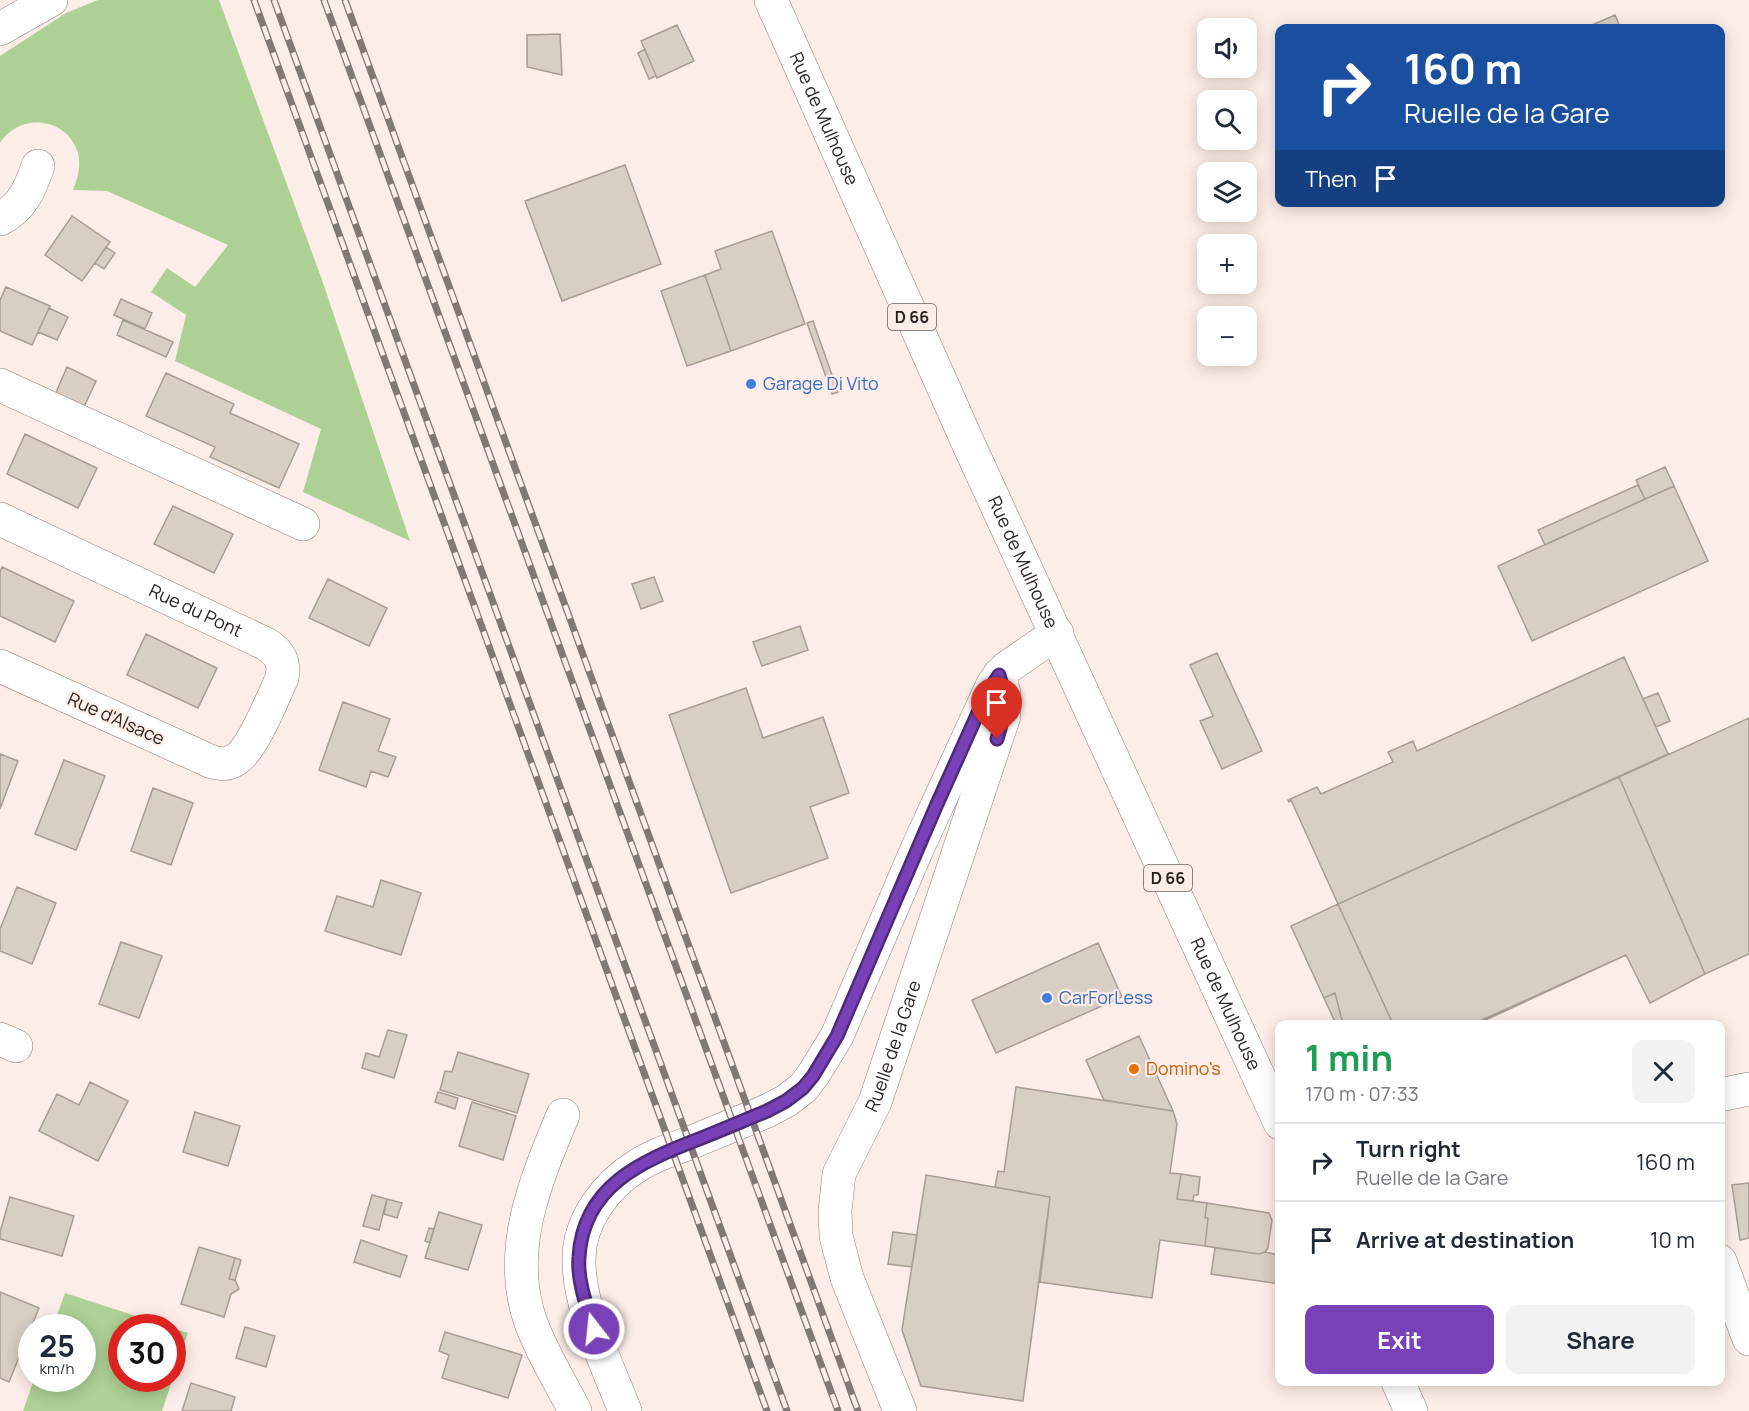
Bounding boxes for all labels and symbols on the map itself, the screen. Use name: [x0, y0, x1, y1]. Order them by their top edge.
street label: Rue de Mulhouse: [785, 48, 865, 189]
road number: D 66: [888, 304, 936, 330]
place label: Garage Di Vito: [763, 371, 879, 395]
marker: Garage Di Vito: [744, 377, 758, 391]
street label: Rue de Mulhouse: [983, 492, 1064, 632]
street label: Rue du Pont: [145, 578, 247, 642]
pin: [971, 677, 1022, 739]
street label: Rue d'Alsace: [64, 686, 169, 750]
road number: D 66: [1144, 865, 1192, 891]
street label: Rue de Mulhouse: [1186, 933, 1267, 1074]
street label: Ruelle de la Gare: [859, 977, 926, 1116]
place label: CarForLess: [1059, 985, 1153, 1009]
marker: CarForLess: [1040, 991, 1054, 1005]
place label: Domino's: [1146, 1056, 1221, 1080]
marker: Domino's: [1127, 1062, 1141, 1076]
position arrow: [562, 1297, 626, 1361]
speed limit sign: 30: [108, 1314, 186, 1392]

